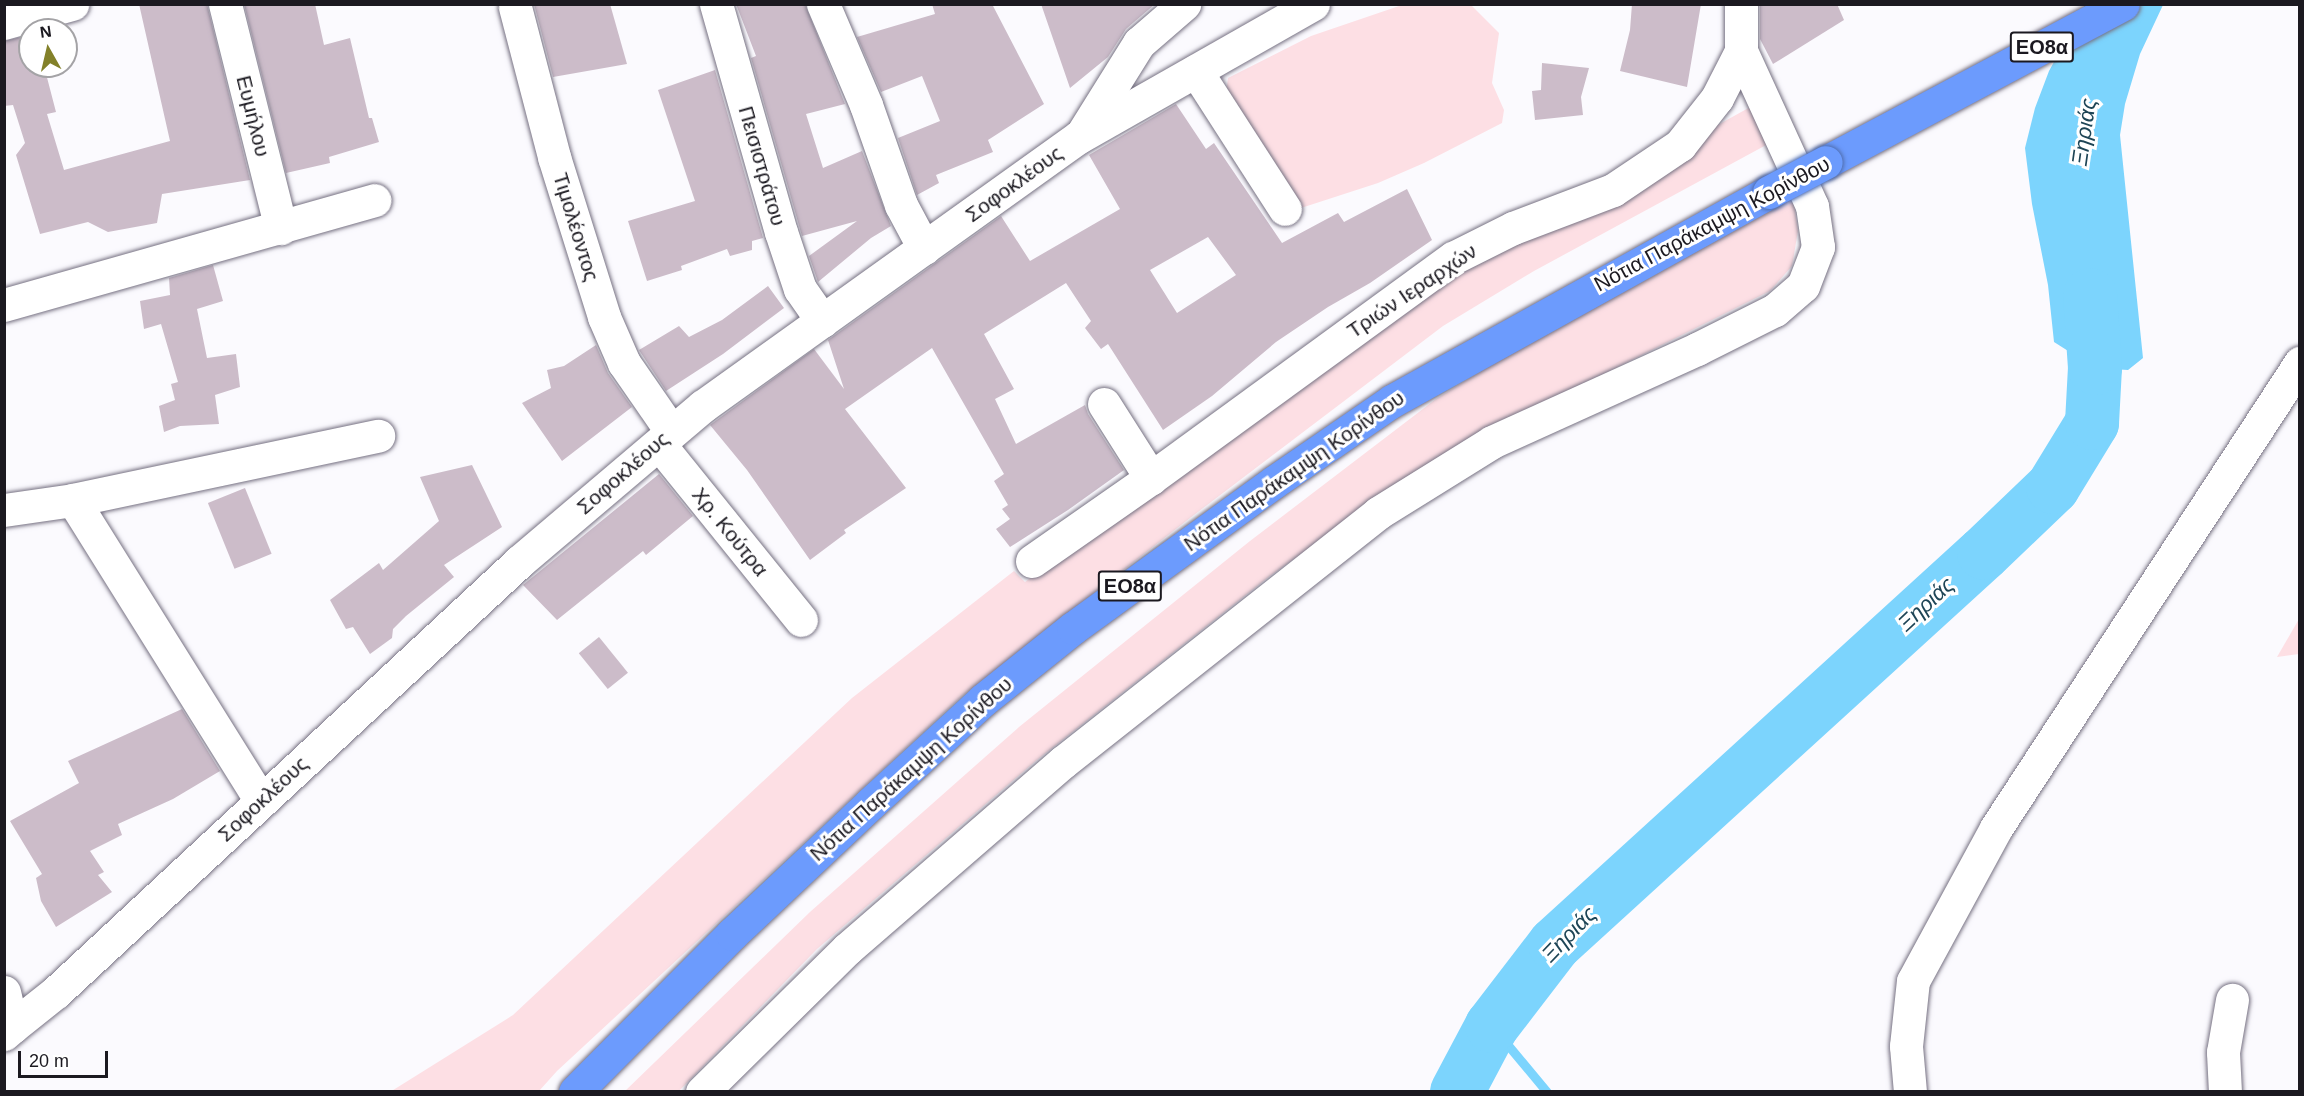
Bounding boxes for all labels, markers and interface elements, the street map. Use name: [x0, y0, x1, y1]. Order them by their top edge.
north arrow: [18, 18, 78, 78]
text: N: [39, 22, 53, 41]
road number: ΕΟ8α: [2009, 30, 2075, 64]
street label: Ευμήλου: [231, 73, 275, 159]
water label: Ξηριάς: [2066, 97, 2102, 167]
street label: Πεισιστράτου: [733, 103, 791, 229]
street label: Σοφοκλέους: [961, 140, 1067, 228]
street label: Νότια Παράκαμψη Κορίνθου: [1590, 151, 1834, 297]
street label: Τιμολέοντος: [548, 170, 604, 284]
street label: Τριών Ιεραρχών: [1342, 238, 1482, 344]
street label: Νότια Παράκαμψη Κορίνθου: [1179, 385, 1409, 557]
street label: Σοφοκλέους: [572, 426, 674, 520]
street label: Χρ. Κούτρα: [687, 483, 773, 581]
road number: ΕΟ8α: [1097, 569, 1163, 603]
water label: Ξηριάς: [1892, 571, 1960, 637]
street label: Νότια Παράκαμψη Κορίνθου: [805, 672, 1017, 866]
street label: Σοφοκλέους: [213, 751, 313, 847]
water label: Ξηριάς: [1536, 901, 1602, 967]
scale bar: [21, 1039, 111, 1077]
text: 20 m: [29, 1051, 69, 1071]

